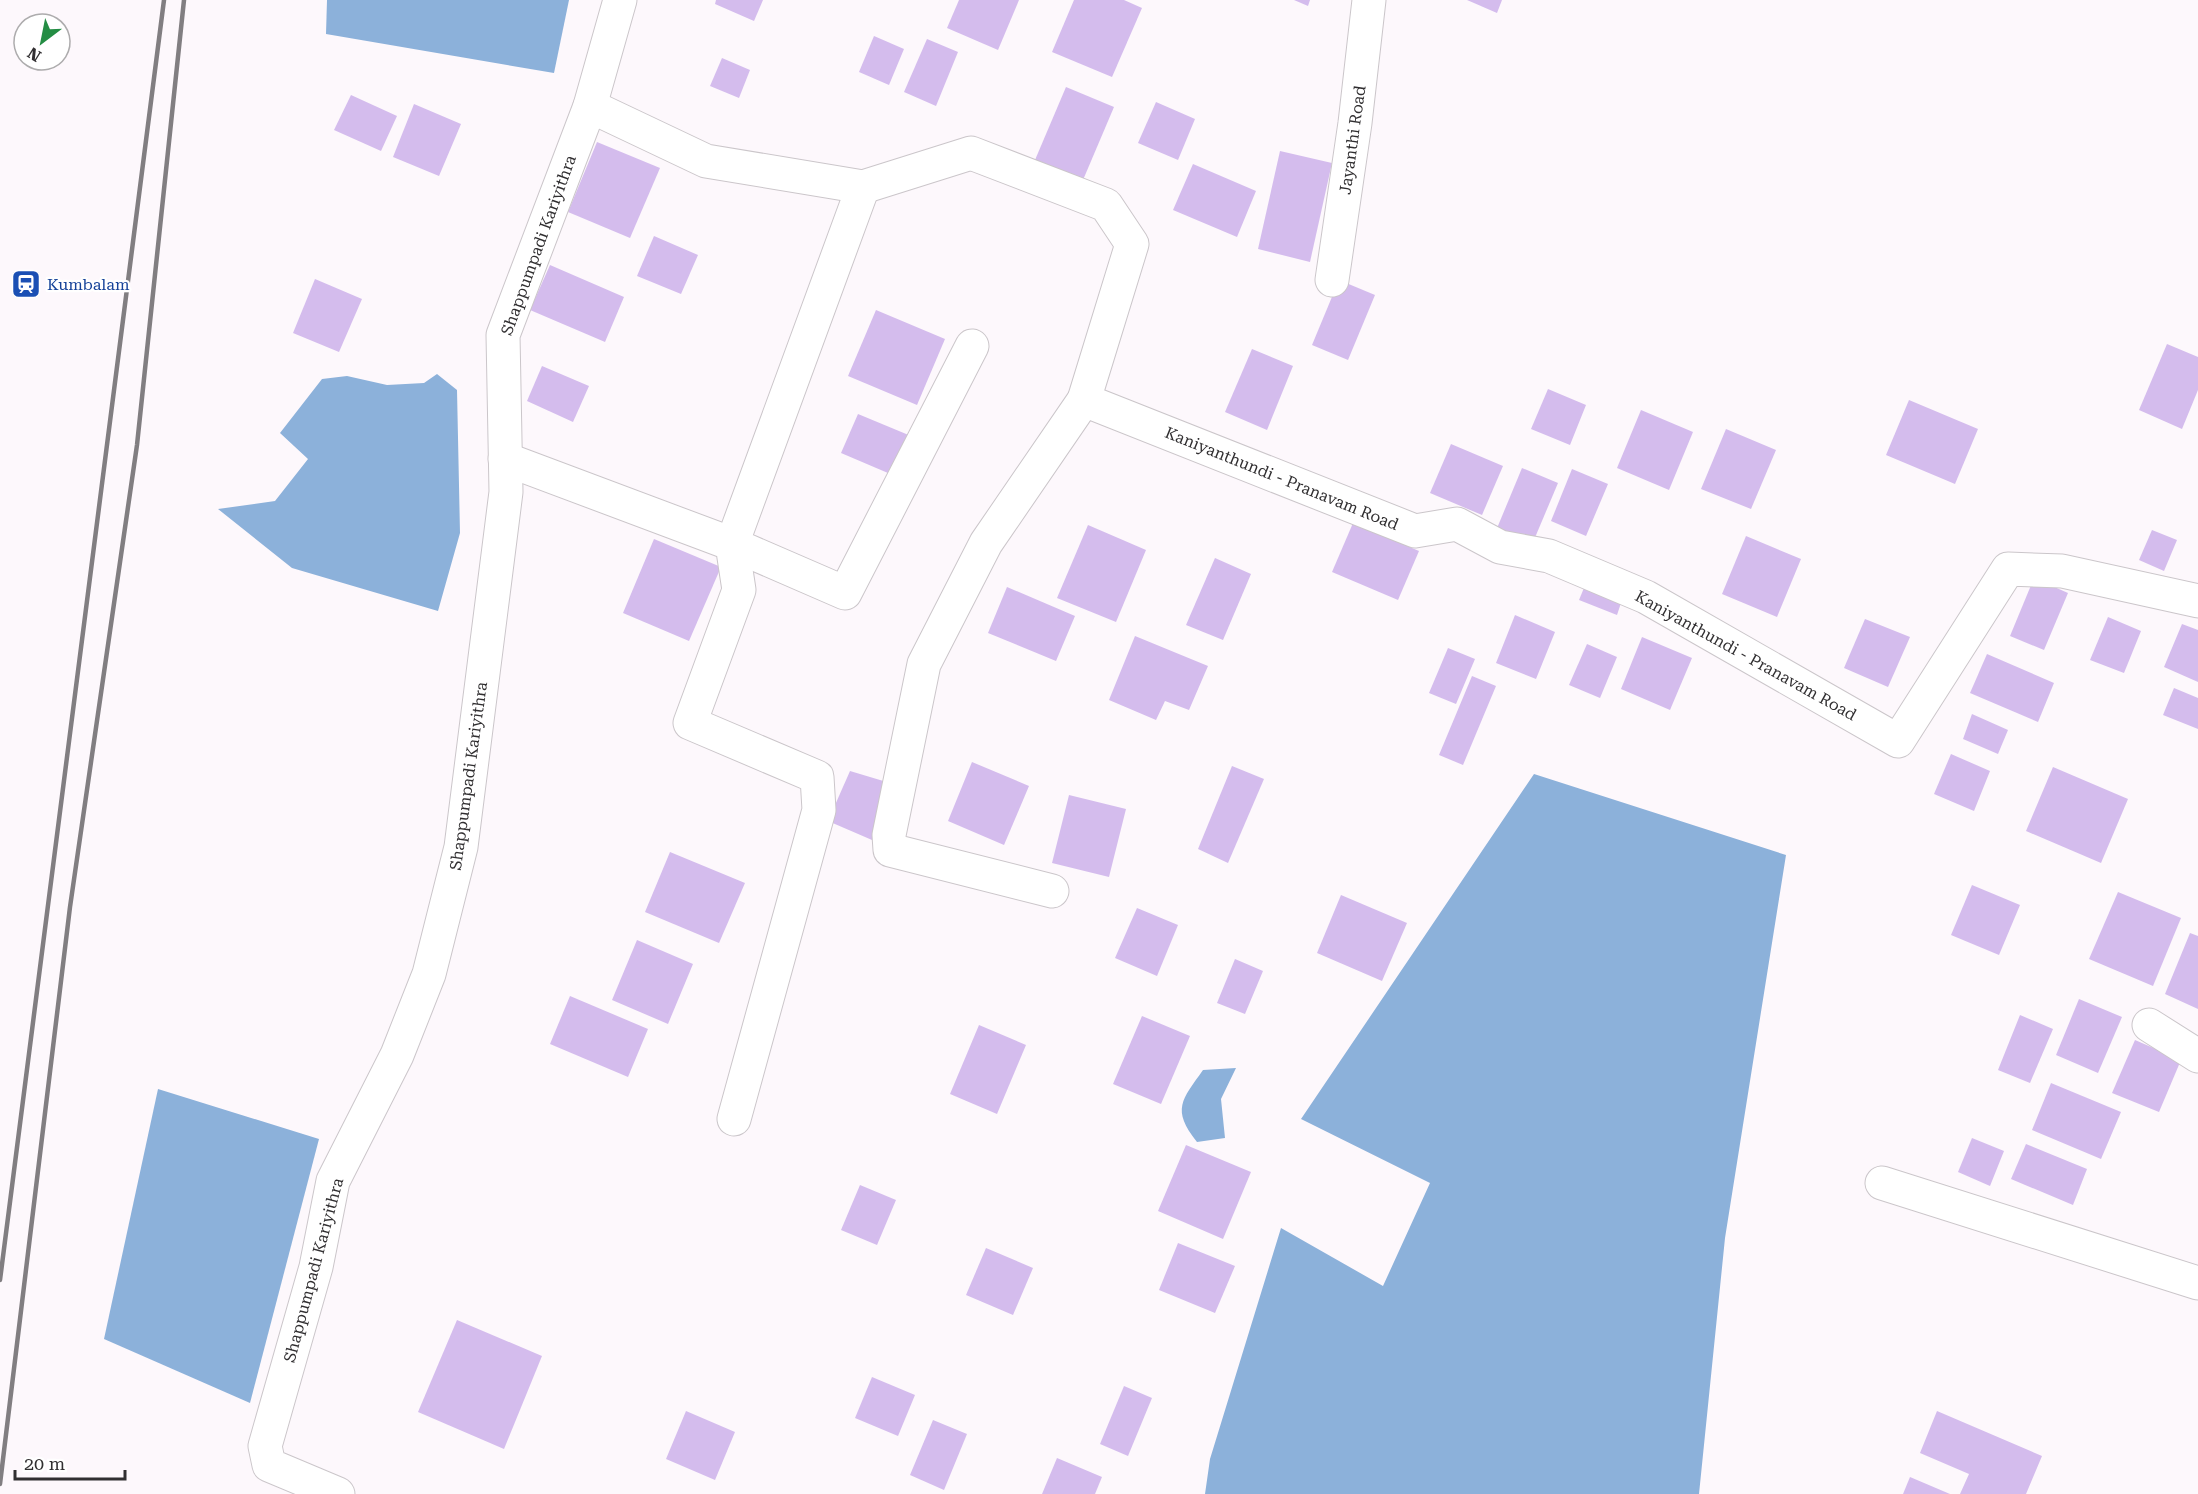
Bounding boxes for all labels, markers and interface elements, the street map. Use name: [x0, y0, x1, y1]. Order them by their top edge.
north arrow: [12, 12, 72, 72]
text: N: [24, 43, 45, 66]
street label: Jayanthi Road: [1335, 84, 1370, 196]
street label: Shappumpadi Kariyithra: [497, 152, 580, 338]
station icon: Kumbalam: [10, 268, 42, 300]
place label: Kumbalam: [47, 275, 130, 294]
street label: Kaniyanthundi - Pranavam Road: [1162, 423, 1401, 534]
street label: Kaniyanthundi - Pranavam Road: [1632, 586, 1860, 724]
street label: Shappumpadi Kariyithra: [446, 680, 491, 872]
street label: Shappumpadi Kariyithra: [280, 1175, 347, 1365]
scale bar: [15, 1443, 124, 1481]
text: 20 m: [24, 1453, 65, 1474]

